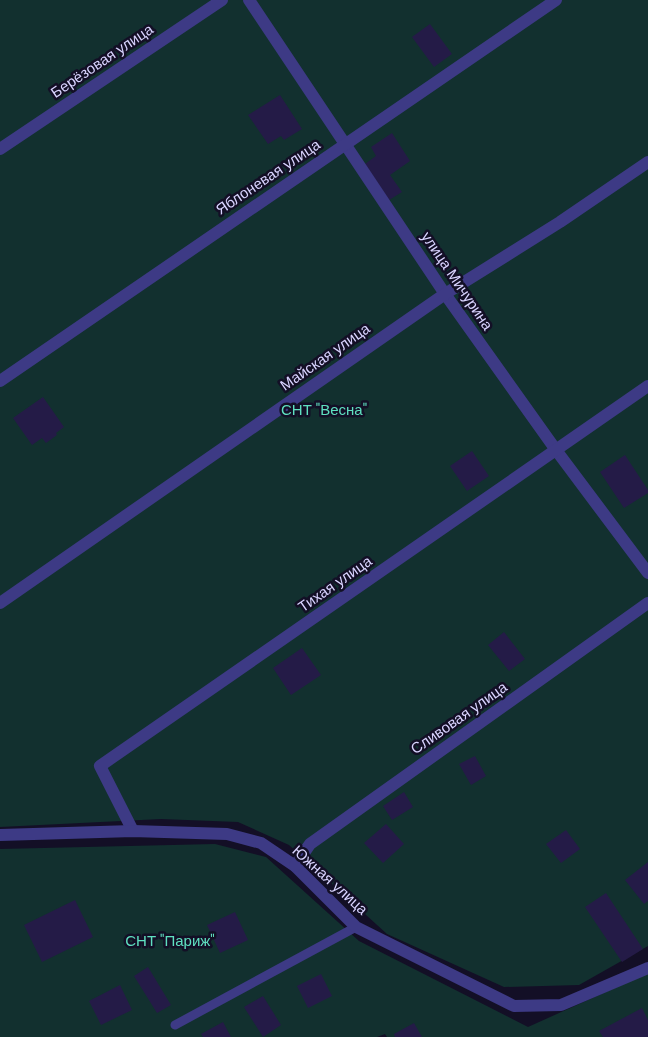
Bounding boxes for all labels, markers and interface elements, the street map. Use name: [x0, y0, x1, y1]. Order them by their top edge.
street label: Берёзовая улица: [47, 19, 158, 103]
street label: Яблоневая улица: [212, 134, 325, 219]
street label: улица Мичурина: [417, 228, 498, 335]
street label: Майская улица: [276, 318, 374, 395]
park label: СНТ "Весна": [281, 400, 367, 420]
street label: Тихая улица: [294, 551, 376, 617]
street label: Сливовая улица: [407, 677, 512, 759]
street label: Южная улица: [288, 841, 373, 920]
park label: СНТ "Париж": [125, 931, 215, 951]

